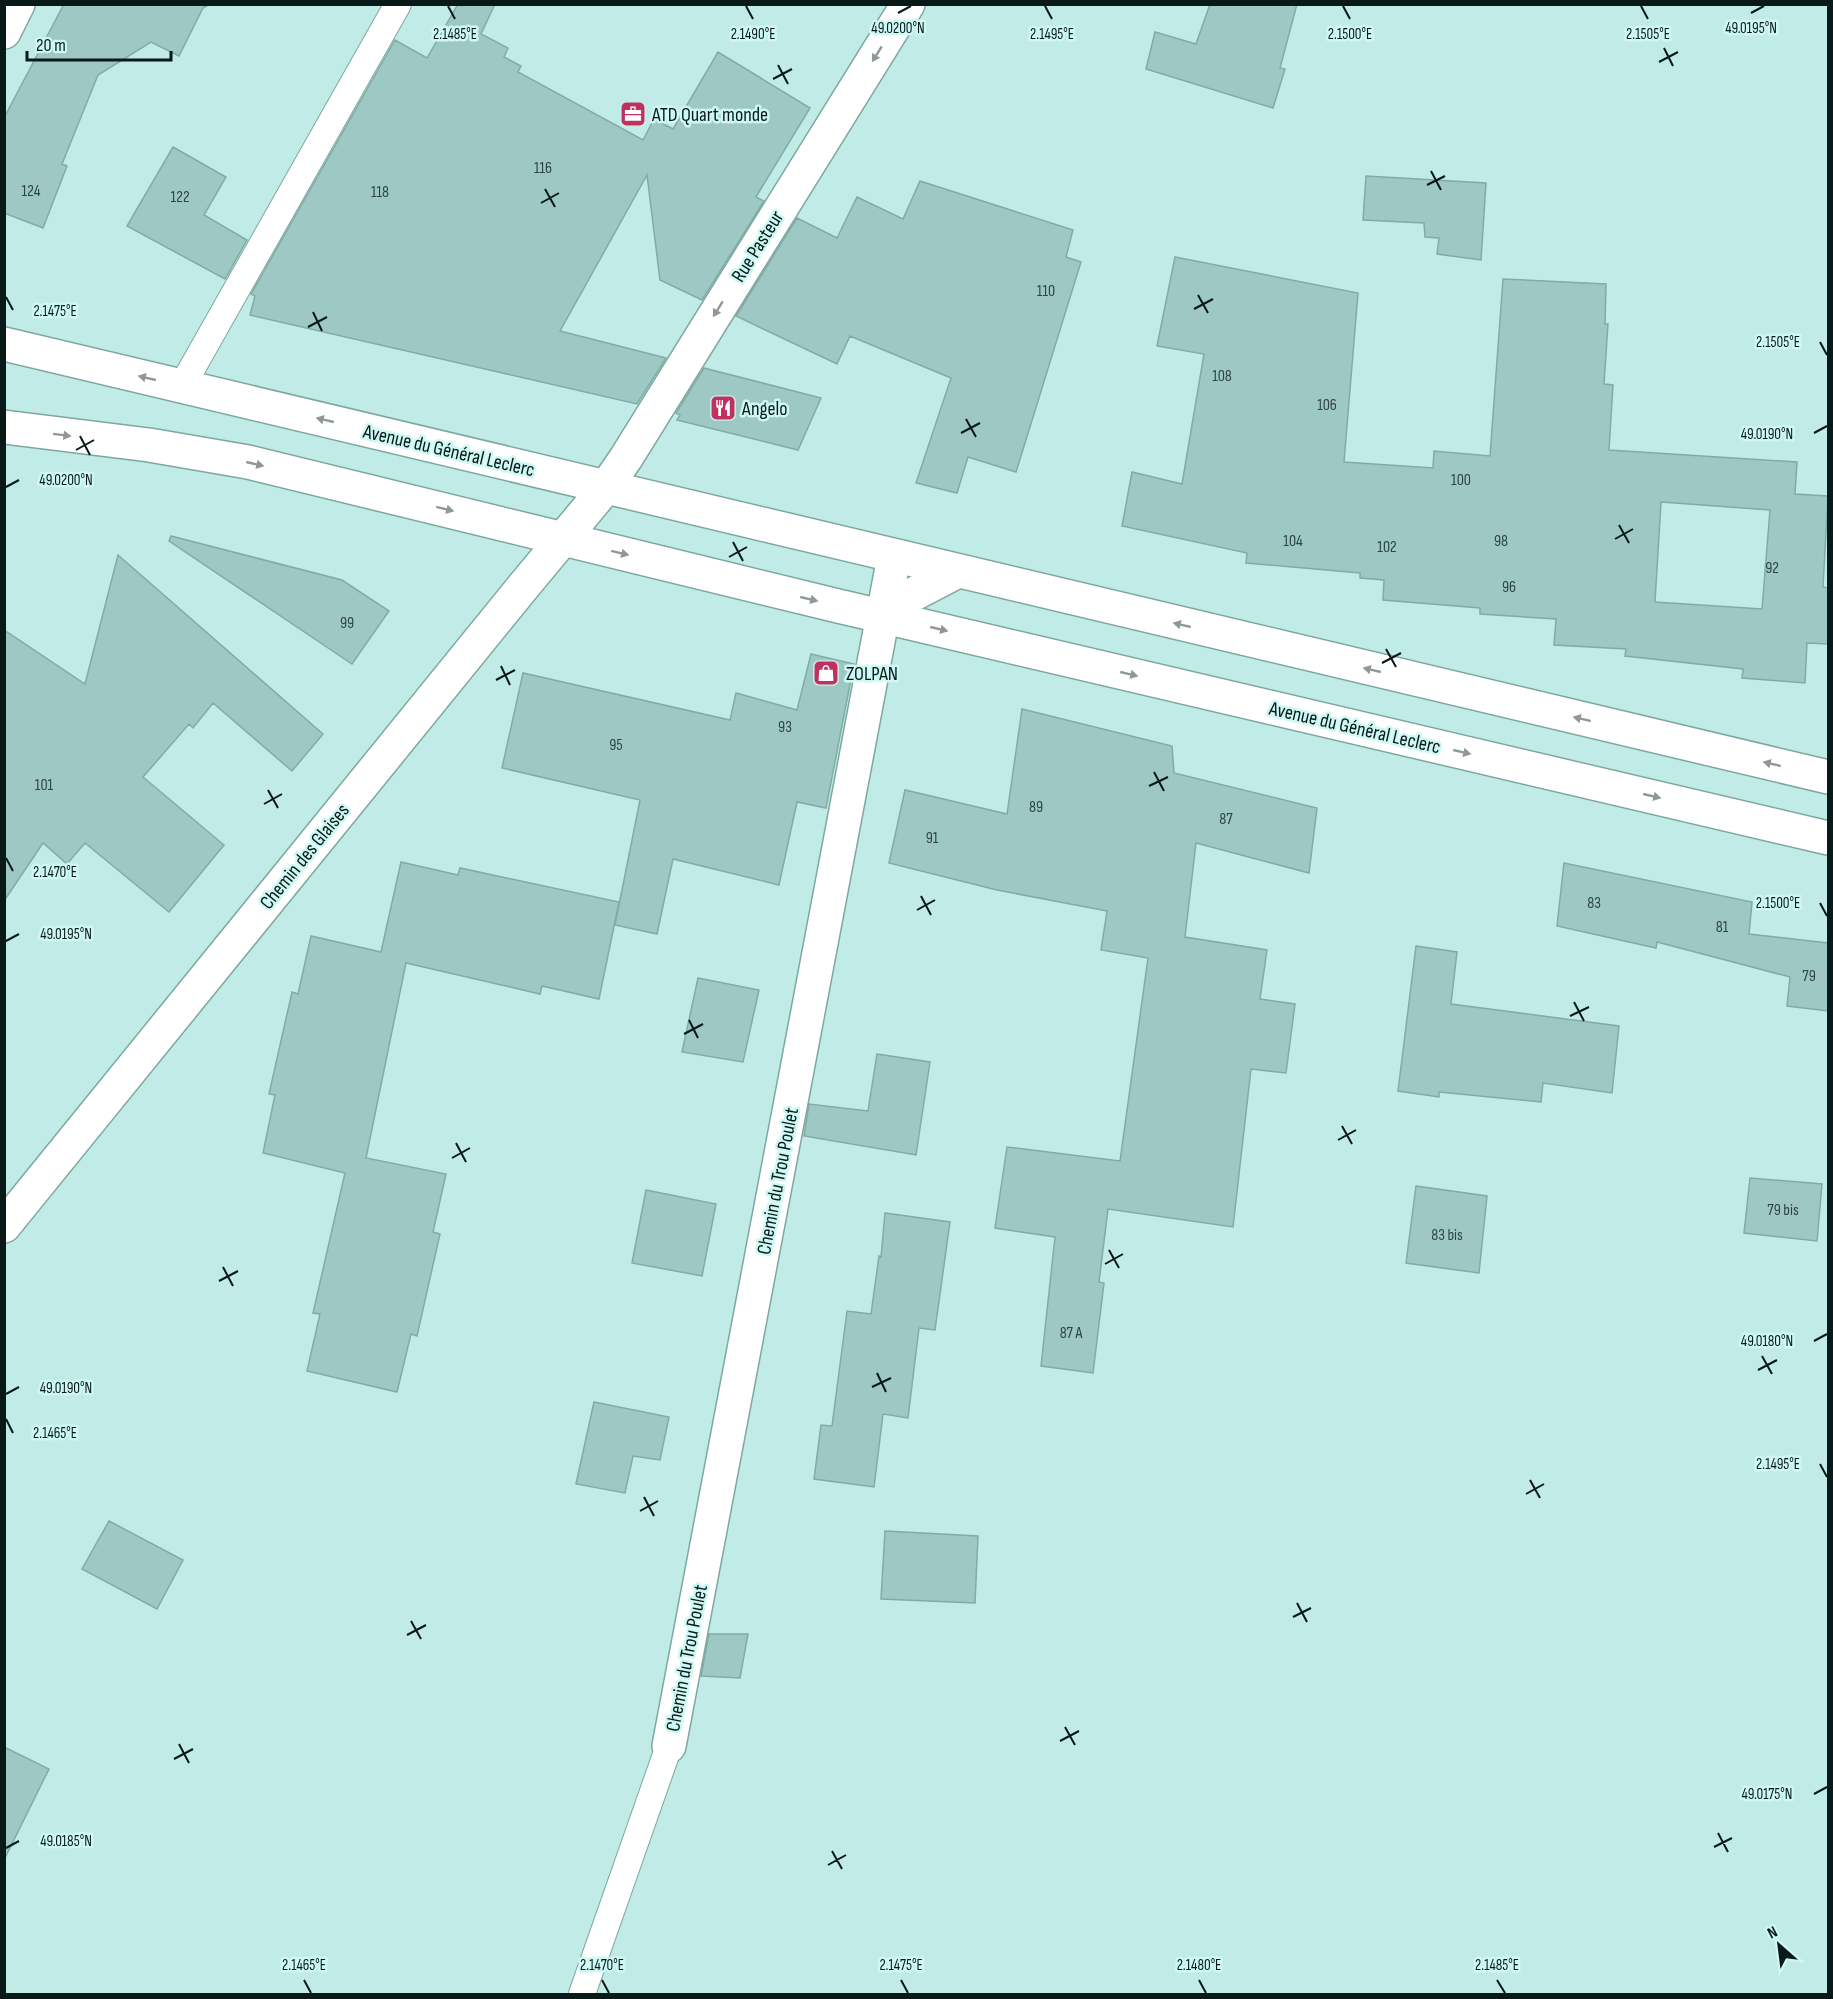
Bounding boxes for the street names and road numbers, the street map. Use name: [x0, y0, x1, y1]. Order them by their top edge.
street label: Rue Pasteur: [726, 206, 789, 287]
street label: Avenue du Général Leclerc: [360, 419, 537, 482]
street label: Avenue du Général Leclerc: [1266, 696, 1443, 759]
street label: Chemin des Glaises: [255, 799, 355, 914]
street label: Chemin du Trou Poulet: [752, 1106, 804, 1257]
street label: Chemin du Trou Poulet: [661, 1583, 713, 1734]

